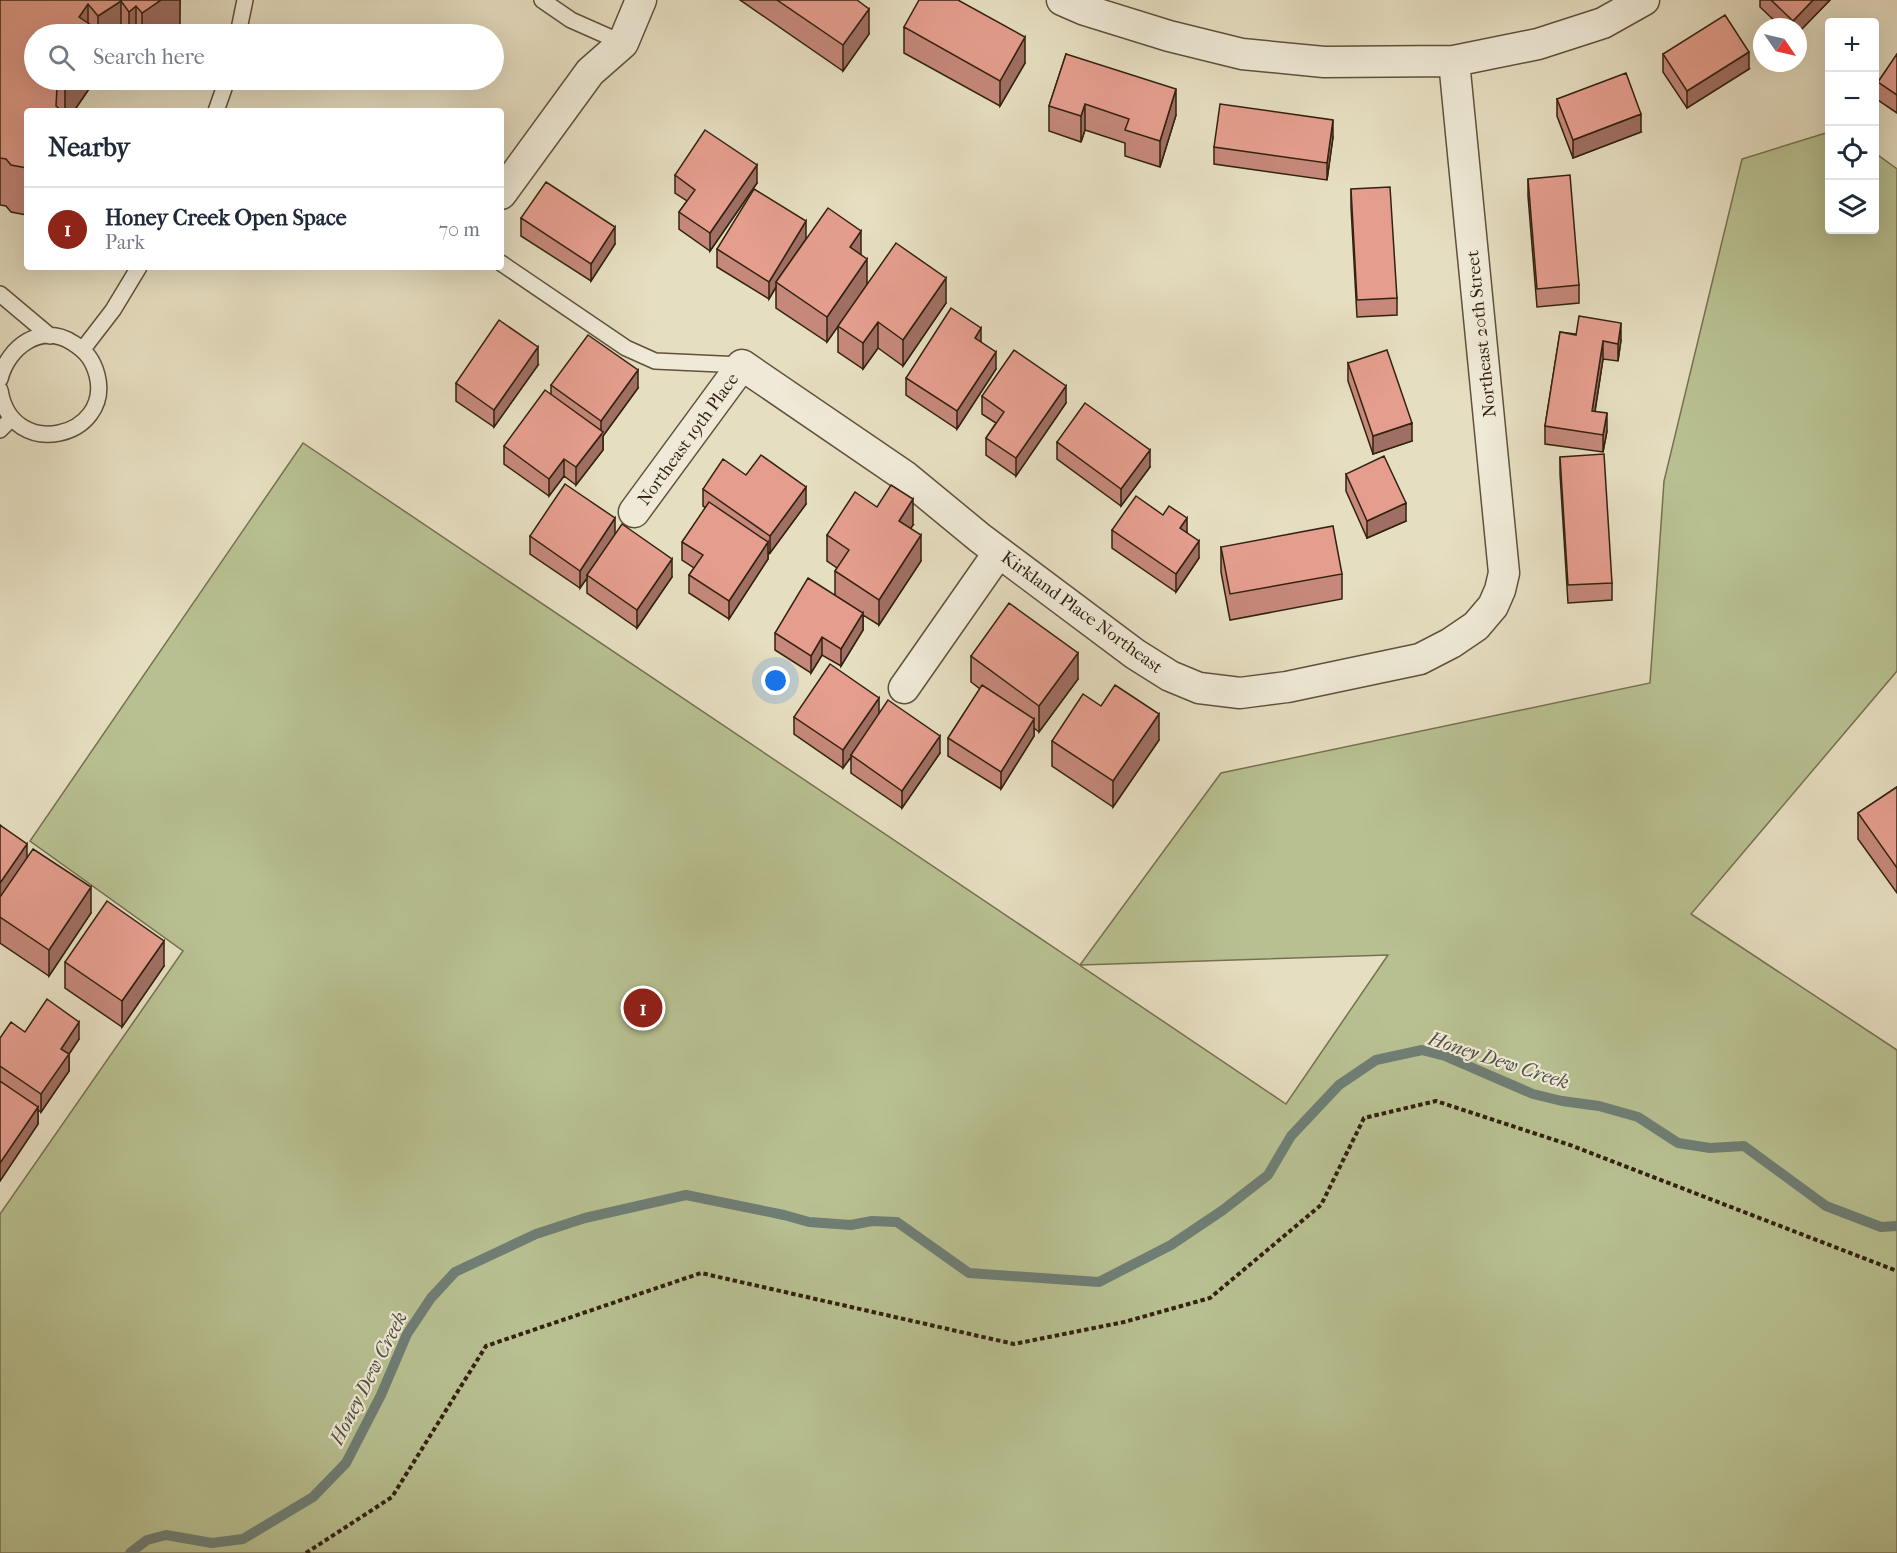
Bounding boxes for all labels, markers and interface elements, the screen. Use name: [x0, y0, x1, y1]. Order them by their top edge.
north arrow: [1753, 18, 1807, 72]
map controls: [1825, 18, 1879, 234]
button: +: [1825, 18, 1879, 72]
search box: [24, 24, 504, 90]
icon: search: [45, 41, 78, 74]
text: Search here: [93, 44, 205, 70]
button: −: [1825, 72, 1879, 126]
button: locate: [1825, 126, 1879, 180]
text: Nearby: [48, 132, 130, 163]
button: layers: [1825, 180, 1879, 234]
text: Honey Creek Open Space: [105, 205, 347, 231]
text: 1: [64, 218, 71, 241]
text: 70 m: [438, 218, 480, 241]
text: Park: [105, 231, 145, 254]
street label: Northeast 20th Street: [1462, 249, 1501, 418]
street label: Northeast 19th Place: [633, 369, 743, 509]
street label: Kirkland Place Northeast: [997, 547, 1167, 678]
your location: [761, 666, 790, 695]
pin: 1: [624, 986, 662, 1030]
water label: Honey Dew Creek: [1425, 1027, 1572, 1094]
water label: Honey Dew Creek: [325, 1308, 412, 1450]

